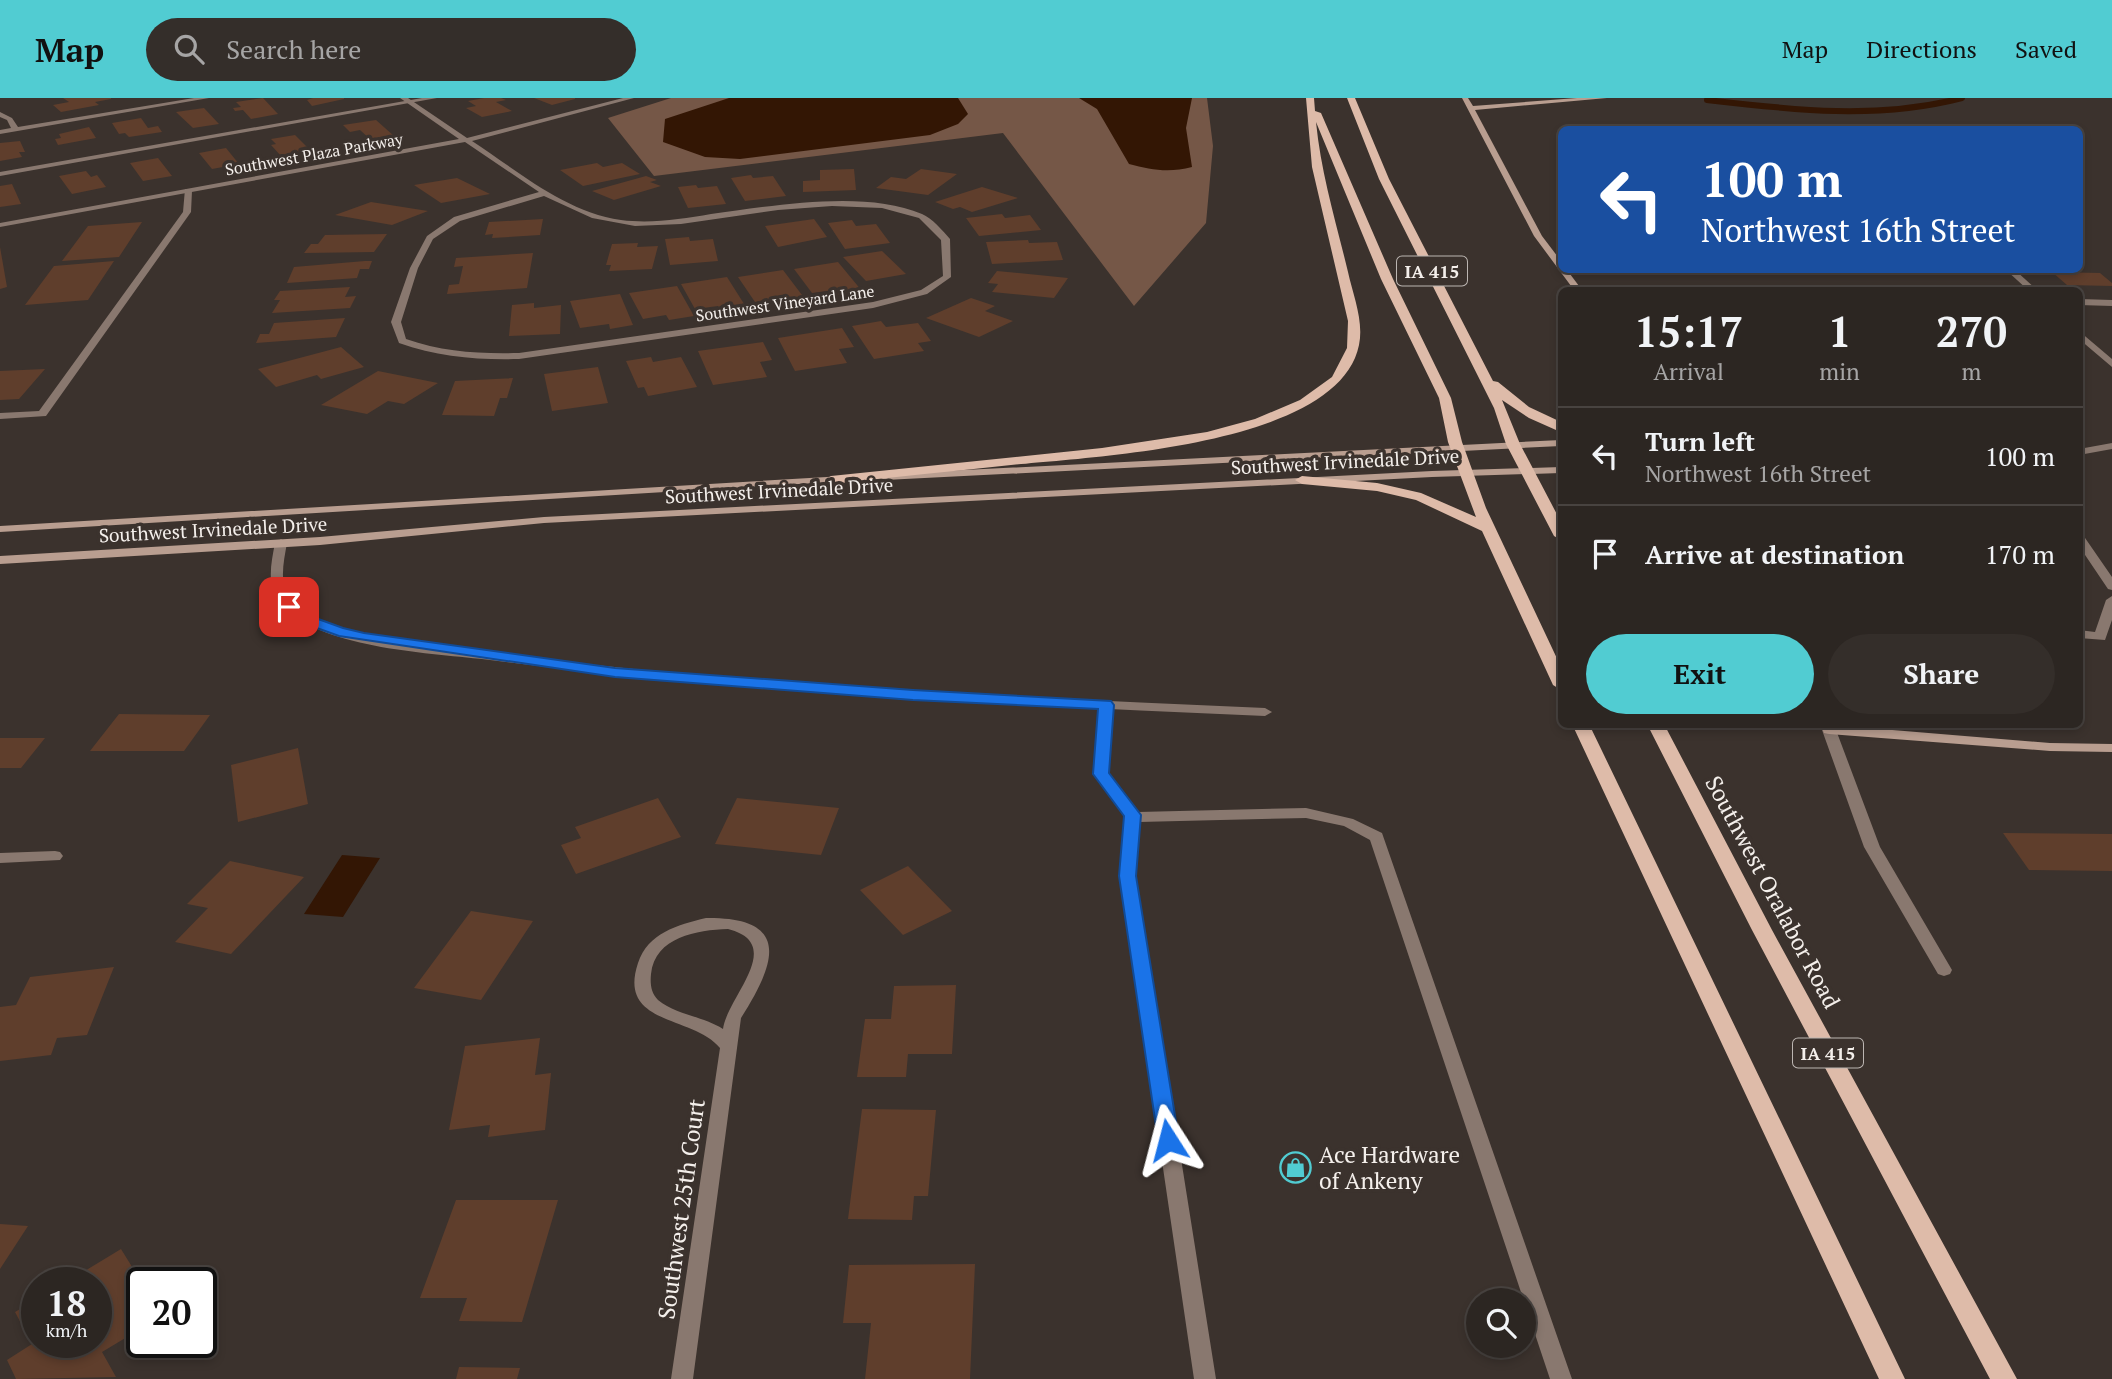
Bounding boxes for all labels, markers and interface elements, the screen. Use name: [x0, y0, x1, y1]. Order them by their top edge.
search box: [146, 18, 636, 81]
text: Map: [35, 28, 104, 71]
icon: search: [170, 30, 208, 68]
text: Search here: [226, 32, 361, 66]
text: Map: [1782, 33, 1828, 65]
text: Directions: [1866, 33, 1977, 65]
text: Saved: [2015, 33, 2077, 65]
street label: Southwest Plaza Parkway: [223, 127, 406, 180]
text: 100 m: [1701, 146, 1843, 211]
icon: left: [1586, 154, 1677, 245]
text: Northwest 16th Street: [1701, 209, 2016, 251]
road number: IA 415: [1397, 256, 1467, 286]
street label: Southwest Vineyard Lane: [694, 280, 876, 326]
text: 15:17: [1634, 303, 1743, 359]
text: 1: [1828, 303, 1851, 359]
text: 270: [1936, 303, 2007, 359]
text: Arrival: [1653, 356, 1724, 387]
text: min: [1819, 356, 1860, 387]
text: m: [1961, 356, 1981, 387]
text: Turn left: [1645, 424, 1755, 458]
icon: left: [1586, 437, 1624, 475]
text: 100 m: [1985, 439, 2055, 473]
street label: Southwest Irvinedale Drive: [1230, 443, 1460, 479]
text: Northwest 16th Street: [1645, 458, 1871, 489]
street label: Southwest Irvinedale Drive: [664, 472, 894, 508]
street label: Southwest Irvinedale Drive: [98, 511, 328, 547]
icon: arrive: [1586, 535, 1624, 573]
text: Arrive at destination: [1645, 537, 1904, 571]
text: 170 m: [1985, 537, 2055, 571]
pin: [259, 577, 319, 637]
icon: arrive: [270, 588, 308, 626]
button: Exit: [1586, 634, 1814, 714]
button: Share: [1828, 634, 2055, 714]
street label: Southwest Oralabor Road: [1698, 770, 1848, 1014]
road number: IA 415: [1793, 1038, 1863, 1068]
street label: Southwest 25th Court: [650, 1096, 712, 1321]
position arrow: [1131, 1103, 1205, 1177]
place label: Ace Hardware of Ankeny: [1319, 1139, 1460, 1196]
shop icon: Ace Hardware of Ankeny: [1279, 1150, 1313, 1184]
speed limit sign: 20: [126, 1267, 217, 1358]
text: 18: [47, 1280, 86, 1326]
map controls: [1466, 1288, 1536, 1358]
button: search: [1466, 1288, 1536, 1358]
text: km/h: [46, 1318, 87, 1342]

